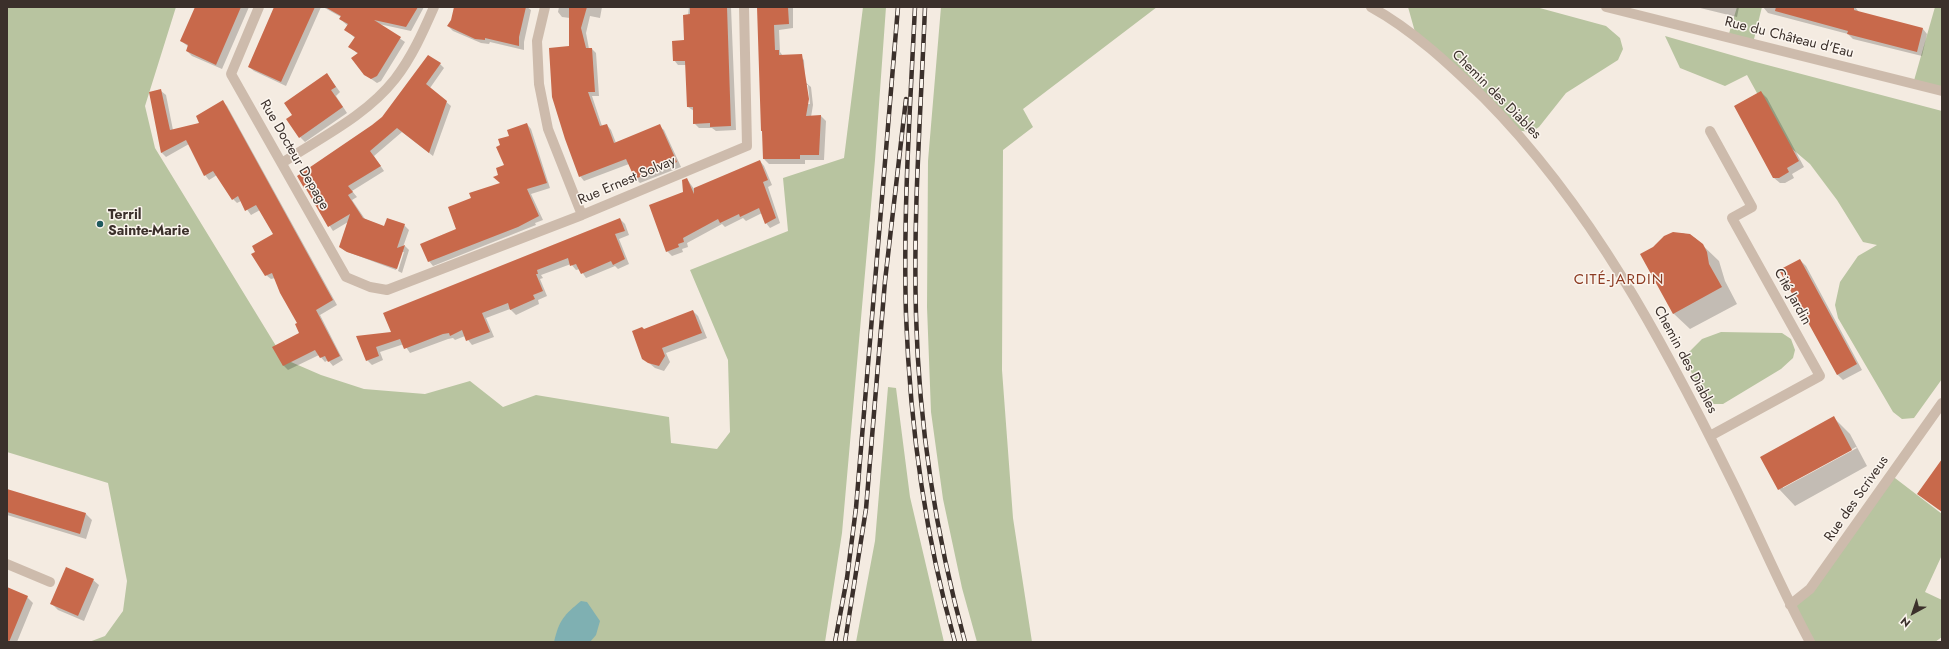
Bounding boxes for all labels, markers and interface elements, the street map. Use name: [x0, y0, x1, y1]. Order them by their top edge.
street label: Rue du Château d'Eau: [1723, 14, 1855, 62]
street label: Chemin des Diables: [1448, 47, 1544, 143]
street label: Rue Docteur Depage: [256, 97, 332, 213]
street label: Rue Ernest Solvay: [576, 153, 678, 209]
place label: Terril Sainte-Marie: [108, 208, 189, 240]
marker: Terril Sainte-Marie: [95, 219, 105, 229]
street label: Cité Jardin: [1770, 266, 1814, 328]
district label: CITÉ-JARDIN: [1574, 271, 1664, 289]
street label: Chemin des Diables: [1650, 303, 1720, 417]
street label: Rue des Scriveus: [1821, 453, 1893, 545]
north arrow: [1893, 593, 1933, 633]
text: N: [1897, 613, 1914, 631]

